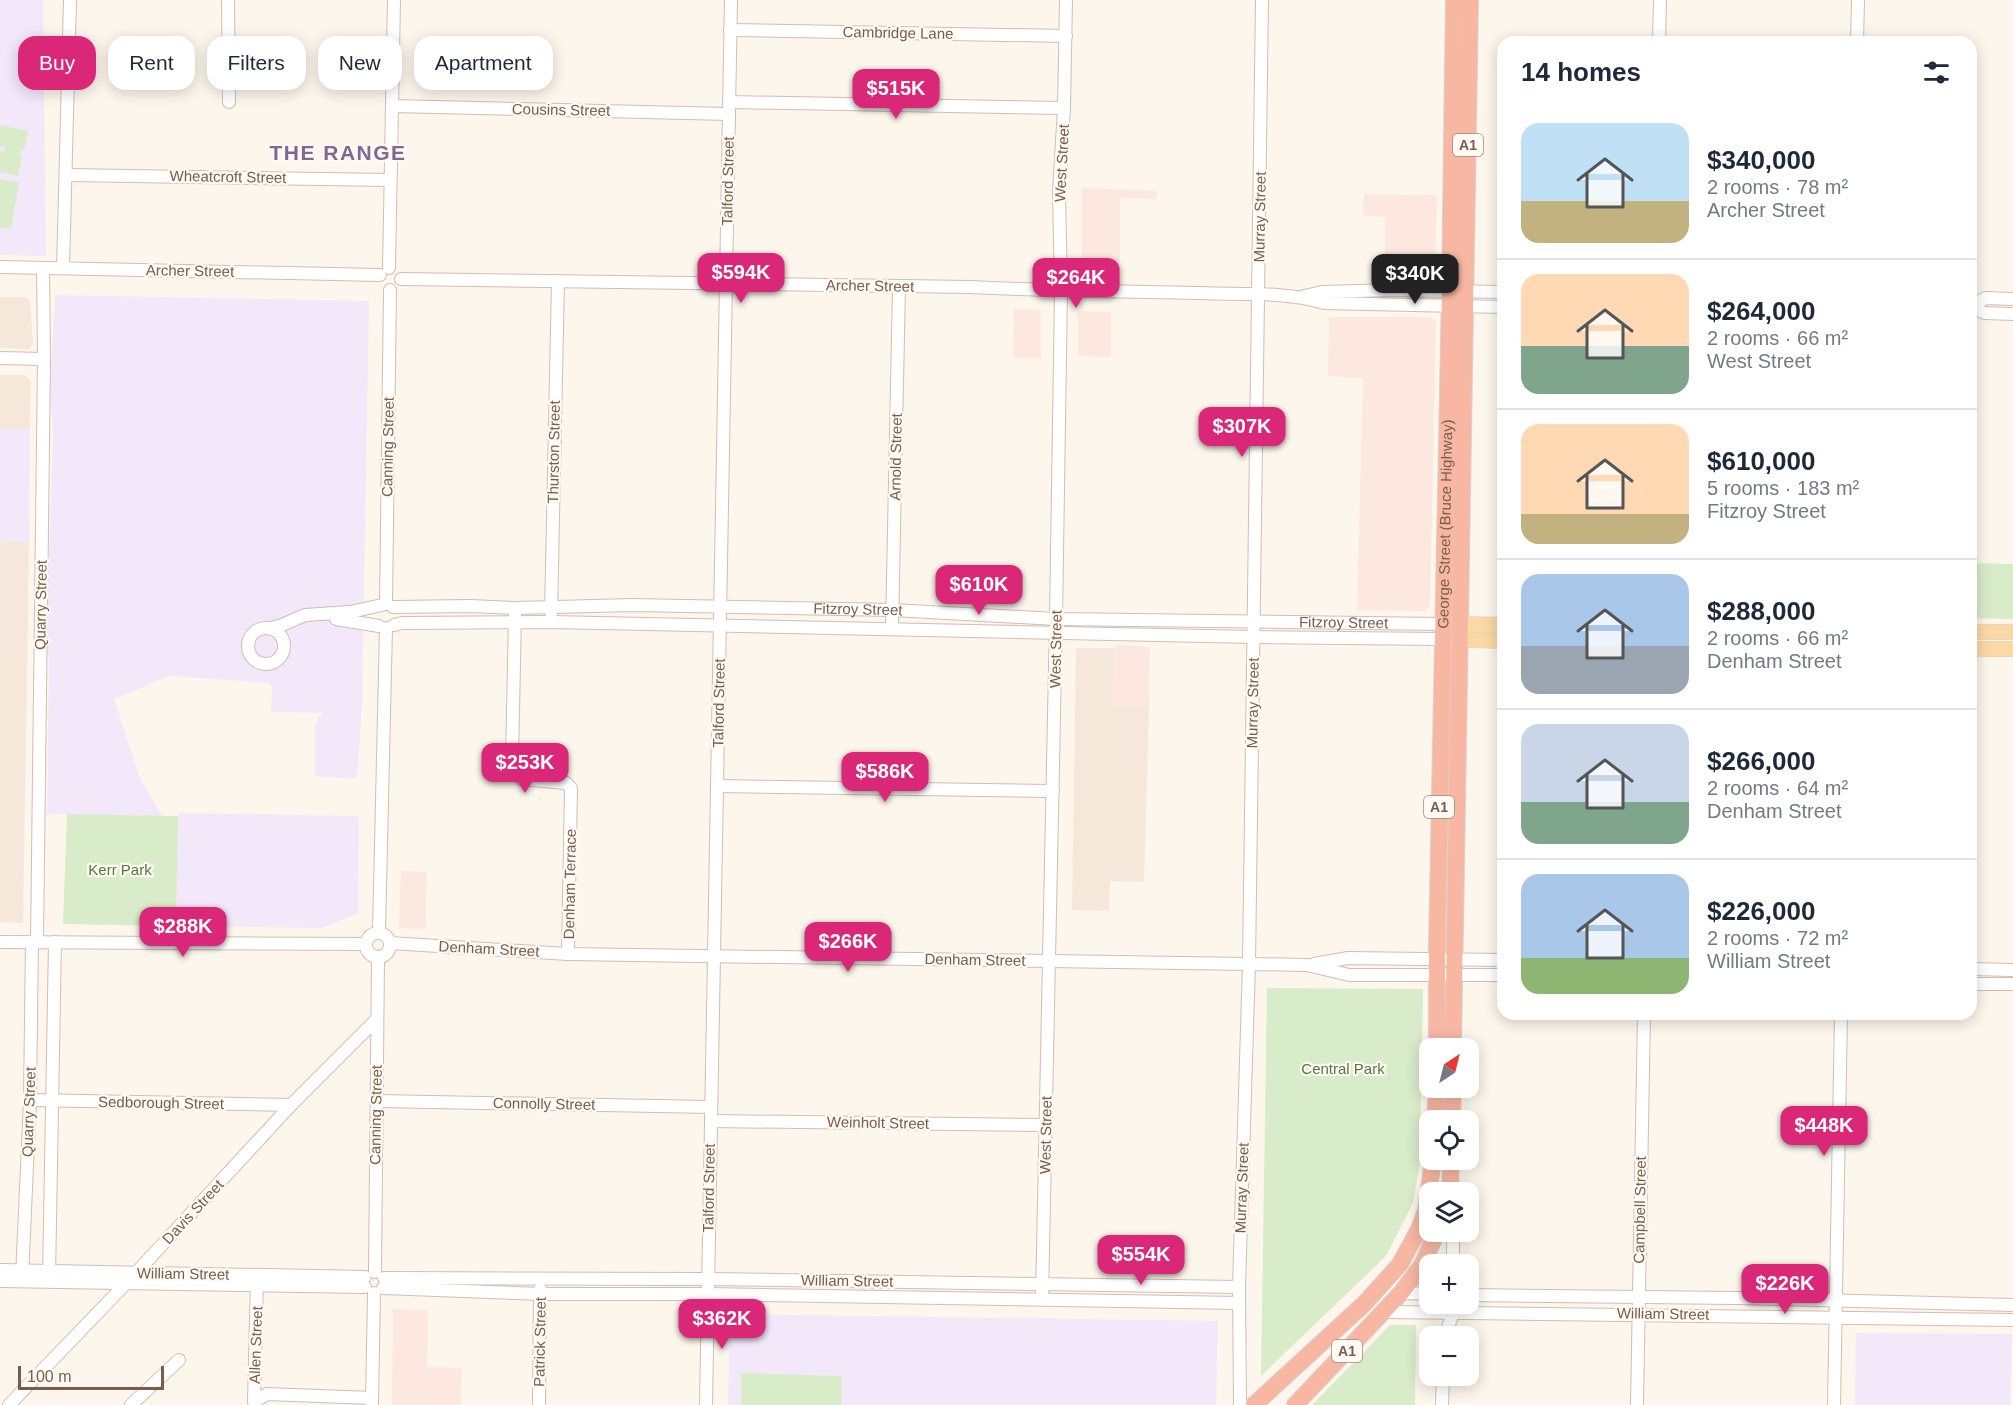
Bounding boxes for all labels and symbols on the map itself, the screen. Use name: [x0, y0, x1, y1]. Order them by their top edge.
street label: Cambridge Lane: [842, 23, 954, 42]
pin: $515K: [854, 69, 938, 120]
street label: Cousins Street: [512, 100, 611, 119]
street label: West Street: [1051, 123, 1072, 202]
road number: A1: [1453, 134, 1483, 156]
street label: Talford Street: [718, 135, 737, 226]
district label: THE RANGE: [269, 141, 407, 164]
street label: Wheatcroft Street: [170, 167, 287, 186]
street label: Murray Street: [1250, 171, 1269, 263]
pin: $594K: [699, 253, 783, 304]
pin: $340K: [1373, 254, 1457, 305]
pin: $264K: [1034, 258, 1118, 309]
street label: Archer Street: [146, 261, 235, 280]
street label: Archer Street: [826, 276, 915, 295]
street label: Canning Street: [378, 396, 397, 497]
street label: Thurston Street: [544, 399, 563, 504]
pin: $307K: [1200, 407, 1284, 458]
street label: Arnold Street: [886, 412, 905, 501]
street label: George Street (Bruce Highway): [1434, 419, 1455, 629]
street label: Quarry Street: [31, 559, 50, 650]
pin: $610K: [937, 565, 1021, 616]
street label: Fitzroy Street: [813, 599, 904, 619]
street label: West Street: [1046, 609, 1065, 688]
street label: Fitzroy Street: [1299, 613, 1389, 631]
street label: Talford Street: [709, 657, 728, 748]
street label: Murray Street: [1243, 657, 1262, 749]
pin: $253K: [483, 743, 567, 794]
pin: $586K: [843, 752, 927, 803]
road number: A1: [1424, 796, 1454, 818]
street label: Denham Terrace: [560, 829, 579, 939]
park label: Kerr Park: [88, 861, 152, 878]
pin: $288K: [141, 907, 225, 958]
pin: $266K: [806, 922, 890, 973]
street label: Denham Street: [438, 937, 541, 960]
street label: Denham Street: [924, 950, 1026, 969]
north arrow: [1419, 1038, 1479, 1098]
park label: Central Park: [1301, 1060, 1385, 1077]
street label: Canning Street: [366, 1064, 385, 1165]
street label: Quarry Street: [18, 1066, 39, 1157]
street label: Sedborough Street: [98, 1093, 225, 1112]
street label: Connolly Street: [493, 1094, 596, 1113]
street label: West Street: [1036, 1095, 1055, 1174]
pin: $448K: [1782, 1106, 1866, 1157]
street label: Weinholt Street: [827, 1113, 930, 1132]
street label: Murray Street: [1231, 1141, 1252, 1234]
street label: Talford Street: [699, 1142, 718, 1233]
street label: Campbell Street: [1630, 1155, 1649, 1264]
street label: Davis Street: [159, 1175, 227, 1247]
pin: $554K: [1099, 1235, 1183, 1286]
street label: William Street: [137, 1264, 230, 1283]
pin: $226K: [1743, 1264, 1827, 1315]
street label: William Street: [801, 1271, 894, 1290]
street label: Patrick Street: [530, 1296, 549, 1387]
pin: $362K: [680, 1299, 764, 1350]
street label: William Street: [1617, 1304, 1710, 1323]
street label: Allen Street: [246, 1305, 265, 1384]
road number: A1: [1332, 1340, 1362, 1362]
scale bar: [18, 1363, 164, 1390]

